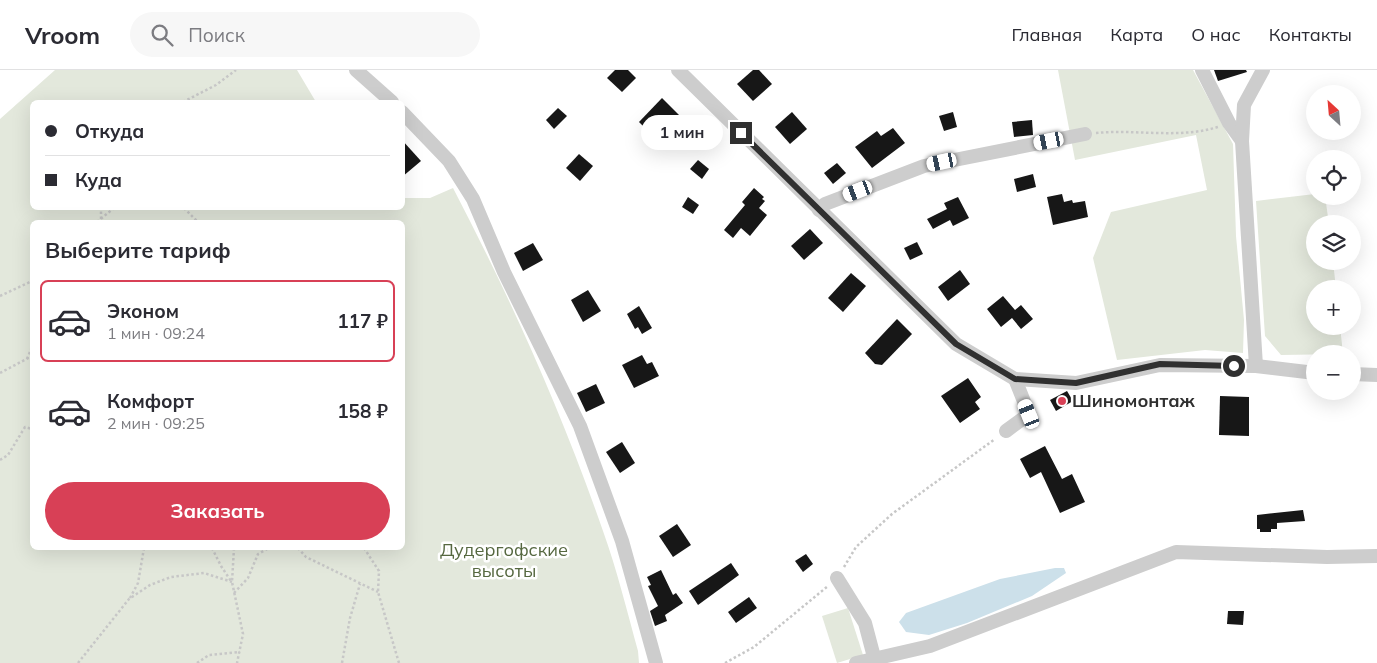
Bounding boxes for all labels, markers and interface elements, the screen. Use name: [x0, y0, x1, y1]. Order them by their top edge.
search box: [130, 12, 480, 57]
text: Vroom: [25, 20, 100, 50]
icon: search: [148, 21, 176, 49]
text: Поиск: [188, 23, 245, 47]
text: Главная: [1012, 23, 1082, 46]
text: Карта: [1110, 23, 1163, 46]
text: О нас: [1191, 23, 1241, 46]
text: Контакты: [1269, 23, 1352, 46]
north arrow: [1306, 85, 1361, 140]
map controls: [1306, 85, 1361, 400]
callout: 1 мин: [641, 116, 724, 150]
text: Откуда: [75, 119, 144, 143]
text: 1 мин: [660, 122, 704, 142]
route end: [730, 122, 752, 144]
car: [1032, 131, 1065, 151]
button: locate: [1306, 150, 1361, 205]
car: [925, 152, 958, 172]
text: Куда: [75, 168, 122, 192]
car: [841, 179, 874, 203]
button: layers: [1306, 215, 1361, 270]
text: Выберите тариф: [45, 236, 231, 264]
button: +: [1306, 280, 1361, 335]
icon: car: [47, 299, 92, 344]
text: Эконом: [107, 299, 179, 323]
text: 117 ₽: [337, 309, 388, 333]
text: 1 мин · 09:24: [107, 323, 205, 343]
button: −: [1306, 345, 1361, 400]
route start: [1223, 355, 1245, 377]
icon: car: [47, 389, 92, 434]
text: Комфорт: [107, 389, 194, 413]
place label: Шиномонтаж: [1072, 389, 1196, 412]
marker: Шиномонтаж: [1056, 395, 1068, 407]
car: [1016, 397, 1041, 431]
text: 158 ₽: [337, 399, 388, 423]
text: 2 мин · 09:25: [107, 413, 205, 433]
button: Заказать: [45, 482, 390, 540]
park label: Дудергофские высоты: [440, 538, 568, 582]

